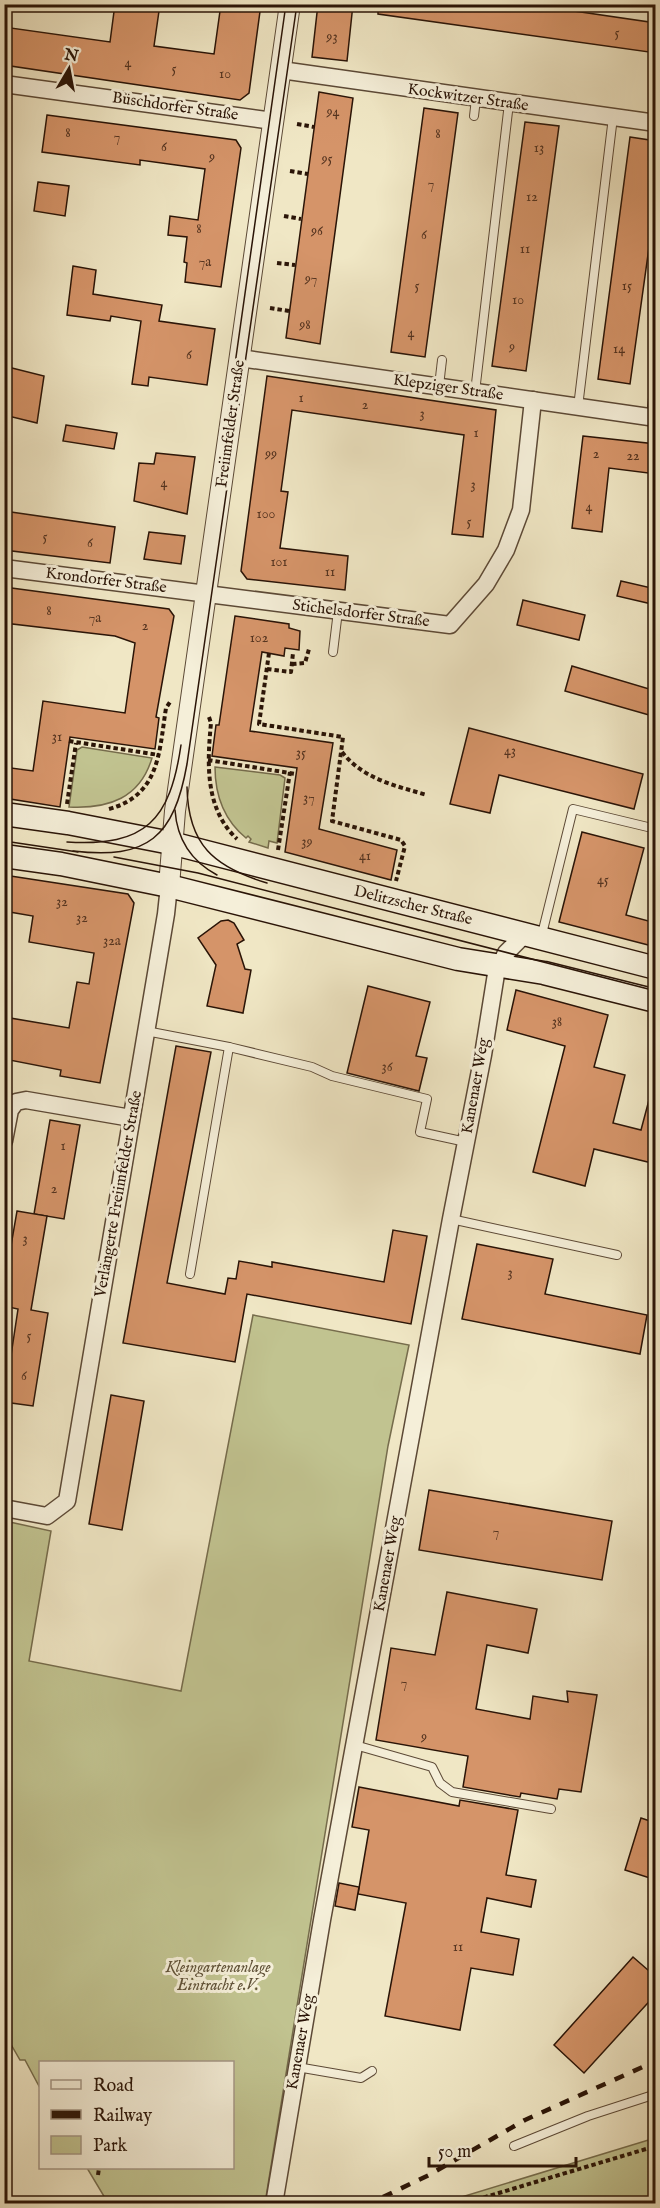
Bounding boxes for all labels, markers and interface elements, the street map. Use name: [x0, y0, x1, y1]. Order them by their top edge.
house number: 5: [614, 24, 620, 42]
house number: 93: [325, 28, 338, 46]
north arrow: [39, 39, 99, 99]
text: N: [62, 45, 80, 67]
house number: 4: [125, 54, 132, 72]
house number: 5: [171, 60, 177, 78]
house number: 10: [219, 65, 231, 83]
street label: Kockwitzer Straße: [406, 80, 530, 116]
street label: Büschdorfer Straße: [111, 88, 239, 126]
house number: 94: [326, 103, 340, 121]
house number: 8: [65, 124, 71, 142]
house number: 8: [435, 125, 441, 143]
house number: 7: [114, 128, 120, 146]
house number: 6: [161, 138, 168, 156]
house number: 13: [534, 139, 544, 157]
house number: 9: [208, 148, 215, 166]
house number: 95: [320, 150, 333, 168]
house number: 7: [428, 175, 434, 193]
house number: 12: [526, 188, 538, 206]
house number: 8: [196, 220, 202, 238]
house number: 96: [310, 222, 324, 240]
house number: 6: [421, 226, 428, 244]
house number: 11: [520, 240, 530, 258]
house number: 7a: [199, 253, 212, 271]
house number: 97: [304, 270, 317, 288]
house number: 5: [414, 277, 420, 295]
house number: 15: [622, 277, 632, 295]
house number: 10: [512, 291, 524, 309]
house number: 98: [298, 316, 311, 334]
house number: 4: [408, 324, 415, 342]
house number: 9: [508, 338, 515, 356]
house number: 14: [613, 340, 625, 358]
house number: 6: [186, 346, 193, 364]
street label: Freiimfelder Straße: [212, 359, 250, 489]
street label: Klepziger Straße: [392, 370, 504, 406]
house number: 1: [298, 389, 304, 407]
house number: 2: [362, 396, 369, 414]
house number: 3: [419, 405, 425, 423]
house number: 1: [473, 424, 479, 442]
house number: 99: [264, 445, 277, 463]
house number: 2: [593, 445, 600, 463]
house number: 22: [626, 447, 640, 465]
house number: 4: [161, 474, 168, 492]
house number: 3: [470, 476, 476, 494]
house number: 4: [586, 498, 593, 516]
house number: 100: [257, 505, 276, 523]
house number: 5: [466, 513, 472, 531]
house number: 5: [42, 528, 48, 546]
house number: 6: [87, 534, 94, 552]
house number: 101: [270, 553, 288, 571]
house number: 11: [325, 563, 335, 581]
street label: Krondorfer Straße: [44, 564, 168, 598]
street label: Stichelsdorfer Straße: [291, 596, 431, 632]
house number: 8: [46, 602, 52, 620]
house number: 7a: [89, 609, 102, 627]
house number: 2: [142, 617, 149, 635]
house number: 102: [250, 629, 269, 647]
house number: 31: [52, 728, 62, 746]
house number: 43: [504, 742, 516, 760]
house number: 35: [296, 744, 306, 762]
house number: 37: [303, 789, 315, 807]
house number: 39: [301, 833, 313, 851]
house number: 41: [359, 847, 371, 865]
house number: 45: [597, 871, 609, 889]
street label: Delitzscher Straße: [352, 882, 474, 930]
house number: 32: [56, 893, 68, 911]
house number: 32: [76, 909, 88, 927]
house number: 32a: [103, 932, 122, 950]
house number: 38: [552, 1013, 562, 1031]
street label: Kanenaer Weg: [458, 1036, 494, 1135]
house number: 36: [381, 1058, 394, 1076]
street label: Verlängerte Freiimfelder Straße: [91, 1089, 147, 1300]
house number: 1: [60, 1137, 66, 1155]
house number: 2: [51, 1180, 58, 1198]
house number: 3: [22, 1230, 28, 1248]
house number: 3: [507, 1264, 513, 1282]
house number: 5: [26, 1327, 32, 1345]
house number: 6: [21, 1367, 28, 1385]
street label: Kanenaer Weg: [370, 1514, 406, 1613]
house number: 7: [493, 1523, 499, 1541]
house number: 7: [401, 1674, 407, 1692]
house number: 9: [420, 1728, 427, 1746]
house number: 11: [453, 1938, 463, 1956]
park label: Kleingartenanlage Eintracht e.V.: [164, 1958, 271, 1996]
street label: Kanenaer Weg: [283, 1992, 319, 2091]
legend: [39, 2061, 234, 2169]
text: Road: [93, 2075, 134, 2098]
text: Railway: [93, 2105, 152, 2128]
scale bar: [429, 2130, 576, 2168]
text: Park: [93, 2135, 128, 2158]
text: 50 m: [438, 2141, 471, 2164]

